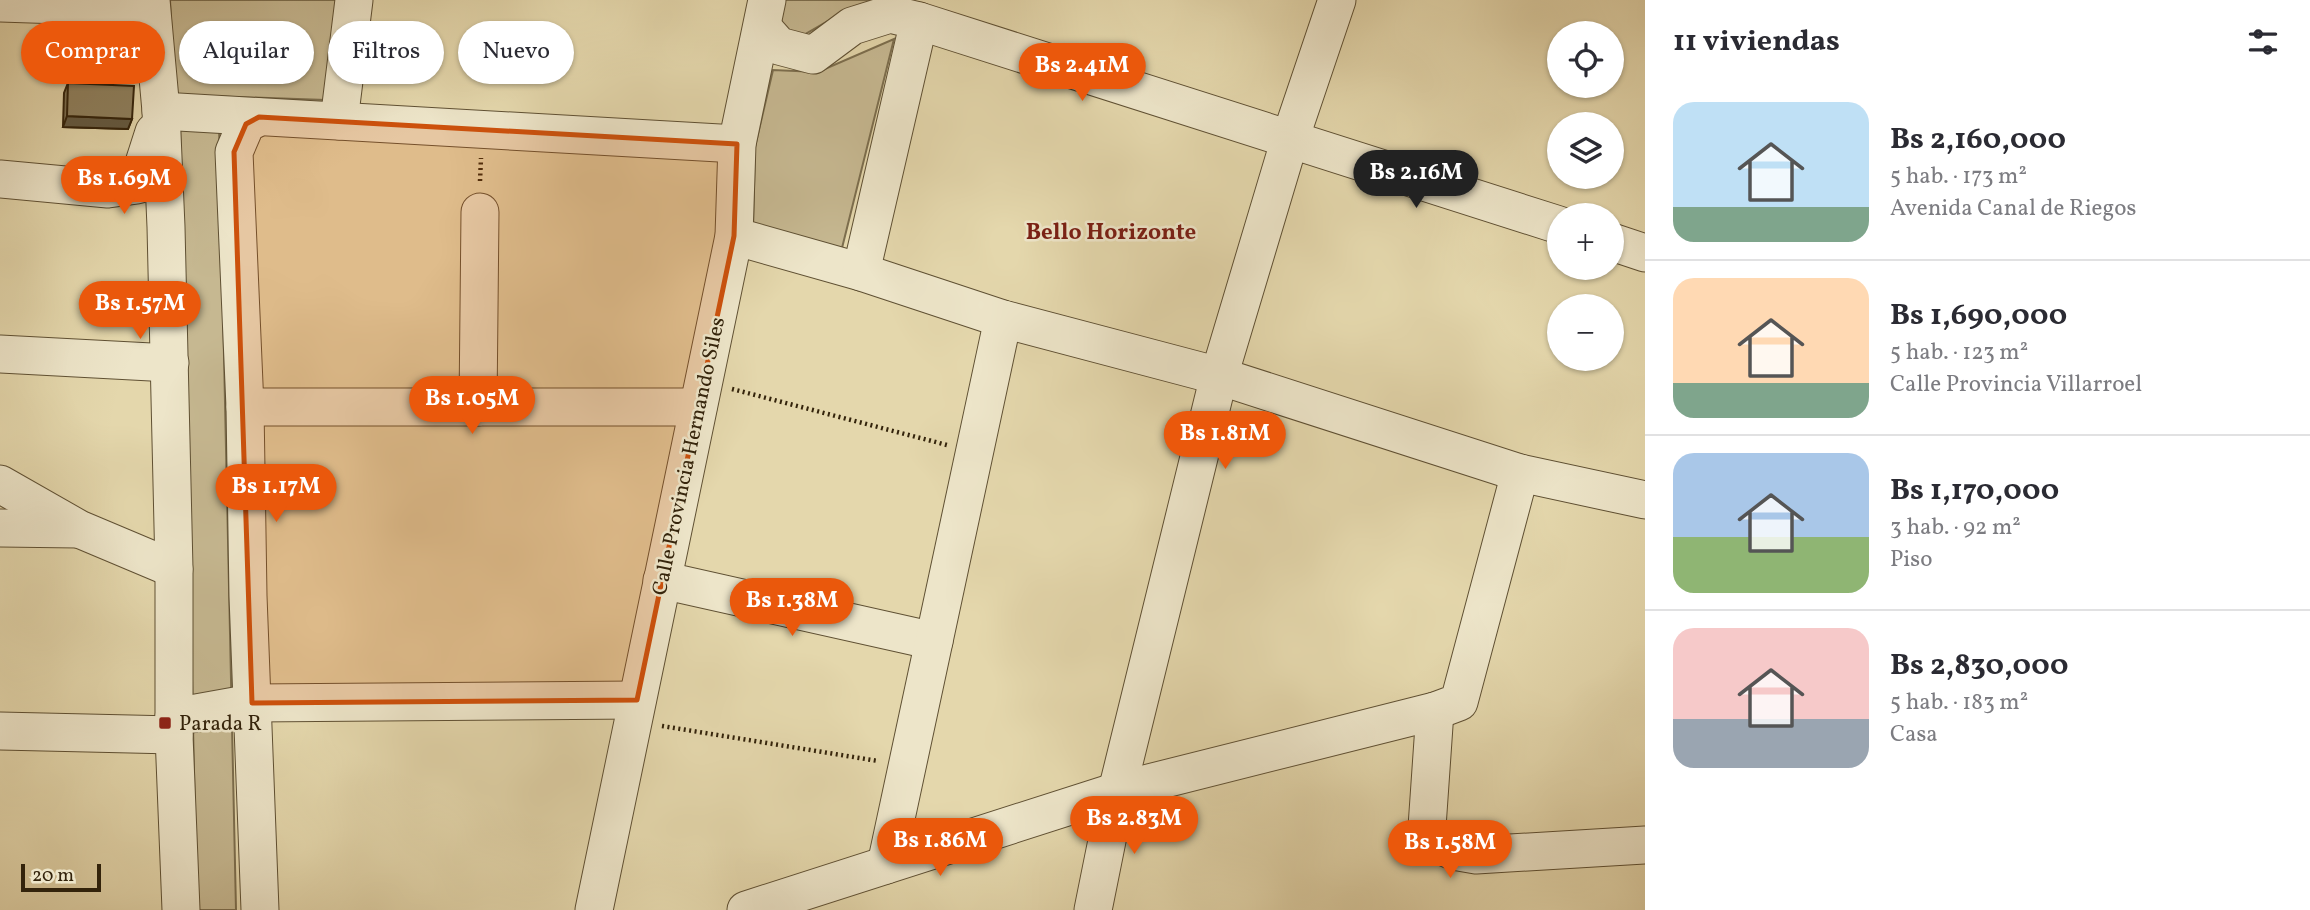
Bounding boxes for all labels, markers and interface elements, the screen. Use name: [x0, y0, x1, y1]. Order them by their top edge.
chip: Comprar: [21, 21, 165, 84]
chip: Alquilar: [179, 21, 314, 84]
chip: Filtros: [328, 21, 444, 84]
chip: Nuevo: [458, 21, 574, 84]
map controls: [1547, 21, 1624, 371]
button: locate: [1547, 21, 1624, 98]
text: 11 viviendas: [1673, 21, 1840, 63]
icon: filters: [2244, 23, 2282, 61]
pin: Bs 2.41M: [1010, 43, 1154, 103]
text: Bs 2.41M: [1035, 50, 1129, 82]
button: layers: [1547, 112, 1624, 189]
text: Bs 2,160,000: [1890, 119, 2066, 161]
icon: home: [1729, 130, 1813, 214]
pin: Bs 2.16M: [1344, 150, 1488, 210]
pin: Bs 1.69M: [52, 156, 196, 216]
text: Bs 2.16M: [1369, 157, 1463, 189]
text: 5 hab. · 173 m²: [1890, 161, 2027, 193]
text: Bs 1.69M: [77, 163, 171, 195]
text: Avenida Canal de Riegos: [1890, 193, 2136, 225]
button: +: [1547, 203, 1624, 280]
district label: Bello Horizonte: [1026, 217, 1196, 249]
pin: Bs 1.57M: [68, 282, 212, 341]
text: Bs 1.57M: [95, 288, 185, 320]
button: −: [1547, 294, 1624, 371]
text: Bs 1,690,000: [1890, 295, 2067, 337]
icon: home: [1729, 306, 1813, 390]
street label: Calle Provincia Hernando Siles: [646, 315, 733, 598]
text: 5 hab. · 123 m²: [1890, 337, 2028, 369]
text: Calle Provincia Villarroel: [1890, 369, 2142, 401]
pin: Bs 1.05M: [400, 376, 544, 436]
text: Bs 1.05M: [425, 383, 519, 415]
pin: Bs 1.81M: [1153, 412, 1297, 471]
text: Bs 1.81M: [1180, 418, 1270, 450]
pin: Bs 1.17M: [204, 464, 348, 524]
text: Bs 1,170,000: [1890, 470, 2059, 512]
text: Bs 1.17M: [232, 471, 320, 503]
icon: home: [1729, 481, 1813, 565]
text: 3 hab. · 92 m²: [1890, 512, 2021, 544]
text: Piso: [1890, 544, 1932, 576]
pin: Bs 1.38M: [720, 578, 864, 638]
text: Bs 1.38M: [746, 585, 838, 617]
text: Bs 2,830,000: [1890, 645, 2069, 687]
icon: home: [1729, 656, 1813, 740]
text: 5 hab. · 183 m²: [1890, 687, 2028, 719]
place label: Parada R: [179, 710, 262, 739]
marker: Parada R: [157, 715, 173, 731]
text: Casa: [1890, 719, 1938, 751]
pin: Bs 2.83M: [1062, 796, 1206, 856]
text: Bs 2.83M: [1086, 803, 1182, 835]
pin: Bs 1.86M: [868, 818, 1012, 878]
pin: Bs 1.58M: [1378, 820, 1522, 880]
text: Bs 1.86M: [893, 825, 987, 857]
text: Bs 1.58M: [1404, 827, 1496, 859]
scale bar: [21, 861, 102, 893]
text: 20 m: [32, 863, 74, 889]

